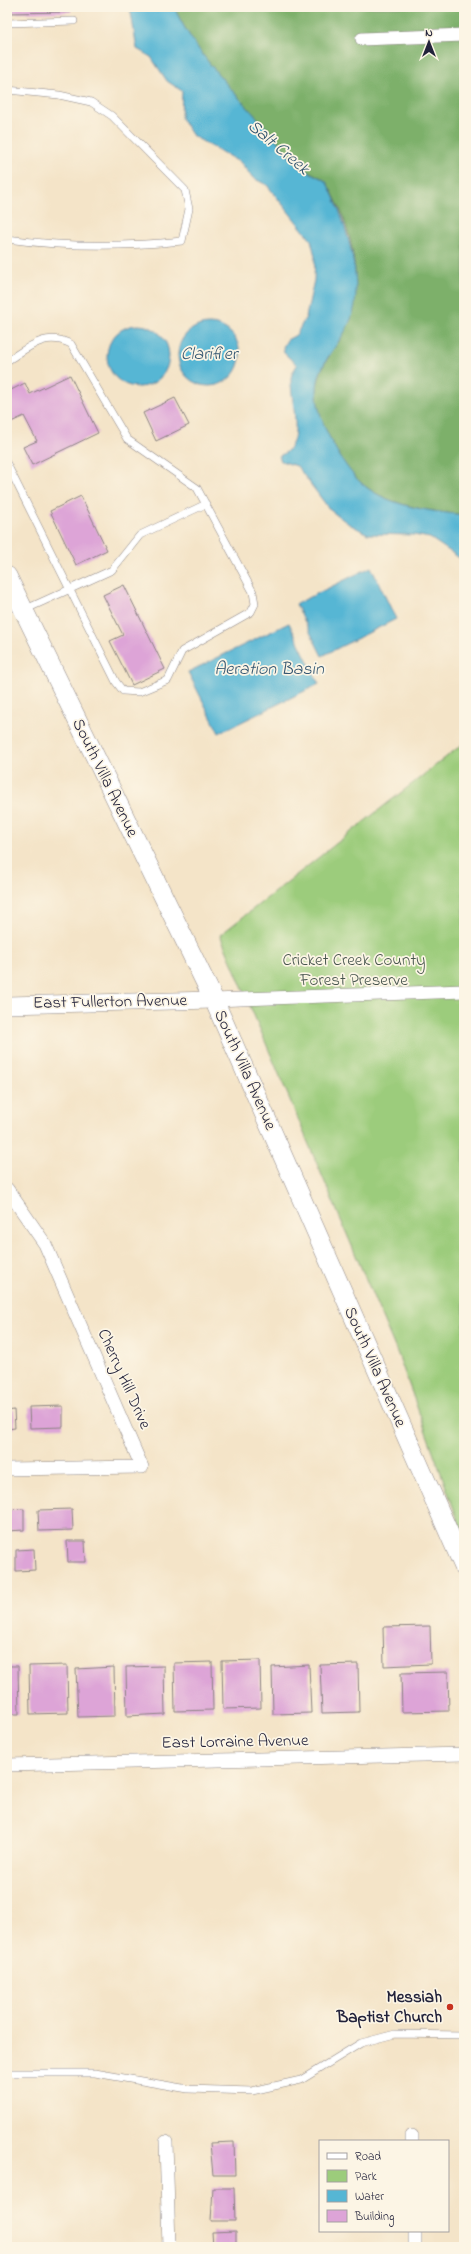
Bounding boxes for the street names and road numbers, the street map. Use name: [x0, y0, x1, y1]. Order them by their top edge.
street label: South Villa Avenue: [65, 714, 145, 842]
street label: East Fullerton Avenue: [33, 988, 188, 1016]
street label: South Villa Avenue: [207, 1006, 283, 1135]
street label: South Villa Avenue: [337, 1303, 413, 1432]
street label: Cherry Hill Drive: [90, 1325, 157, 1434]
street label: East Lorraine Avenue: [161, 1728, 309, 1756]

